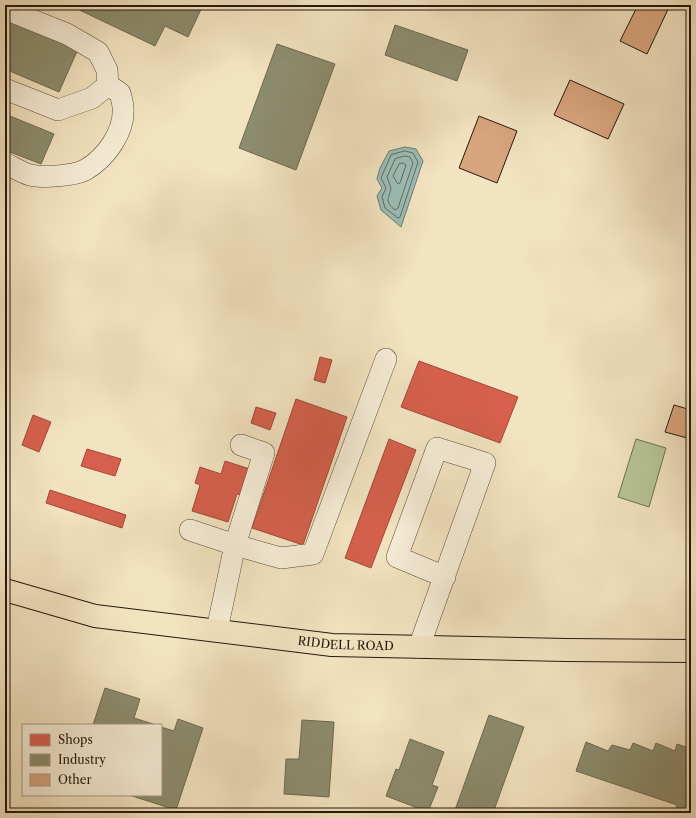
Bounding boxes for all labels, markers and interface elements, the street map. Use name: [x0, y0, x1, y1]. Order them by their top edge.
street label: RIDDELL ROAD: [297, 633, 394, 653]
legend: [22, 724, 162, 796]
text: Shops: [58, 732, 93, 747]
text: Industry: [58, 752, 106, 767]
text: Other: [58, 772, 92, 787]

